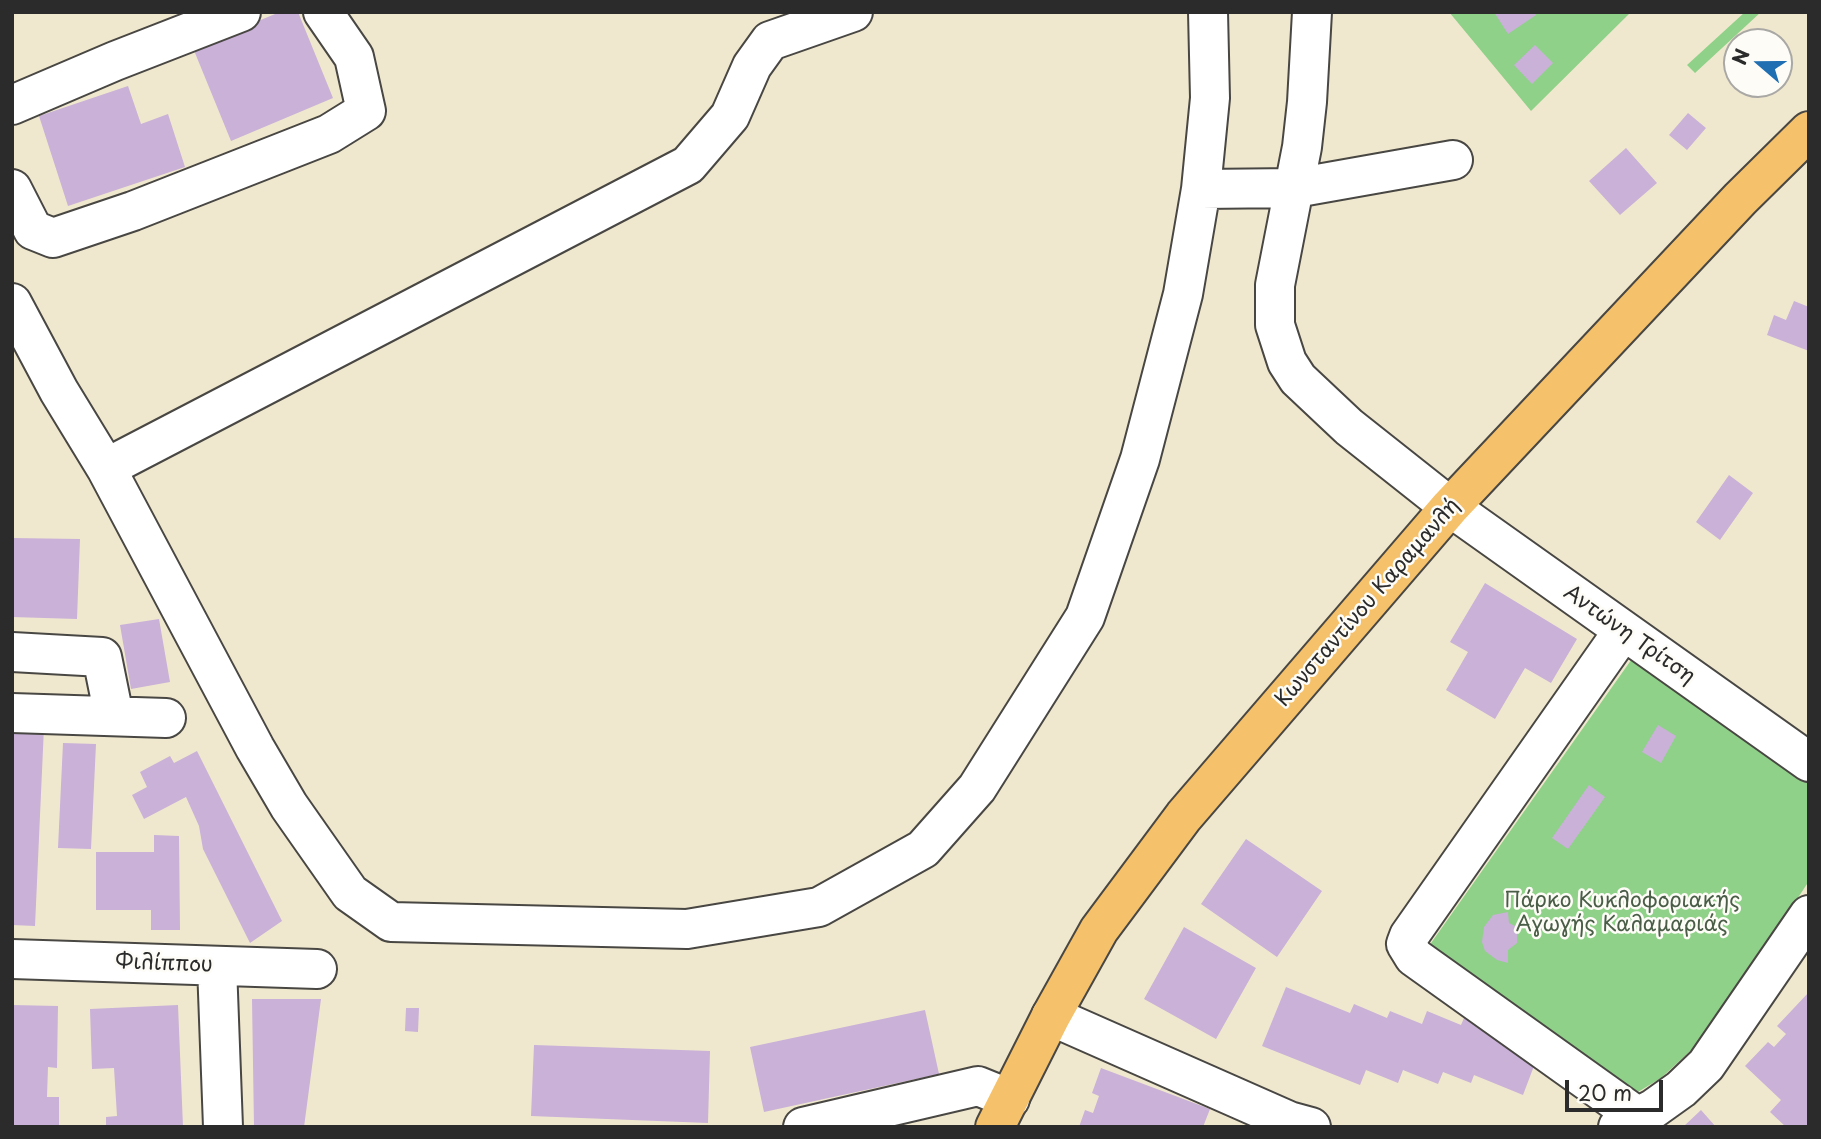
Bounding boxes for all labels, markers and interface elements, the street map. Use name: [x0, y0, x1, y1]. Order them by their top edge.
north arrow: [1723, 28, 1793, 98]
text: N: [1724, 45, 1756, 68]
street label: Κωνσταντίνου Καραμανλή: [1271, 494, 1465, 712]
street label: Αντώνη Τρίτση: [1558, 580, 1700, 690]
park label: Πάρκο Κυκλοφοριακής Αγωγής Καλαμαριάς: [1504, 888, 1740, 938]
street label: Φιλίππου: [115, 950, 213, 978]
scale bar: [1569, 1066, 1667, 1110]
text: 20 m: [1578, 1076, 1632, 1108]

